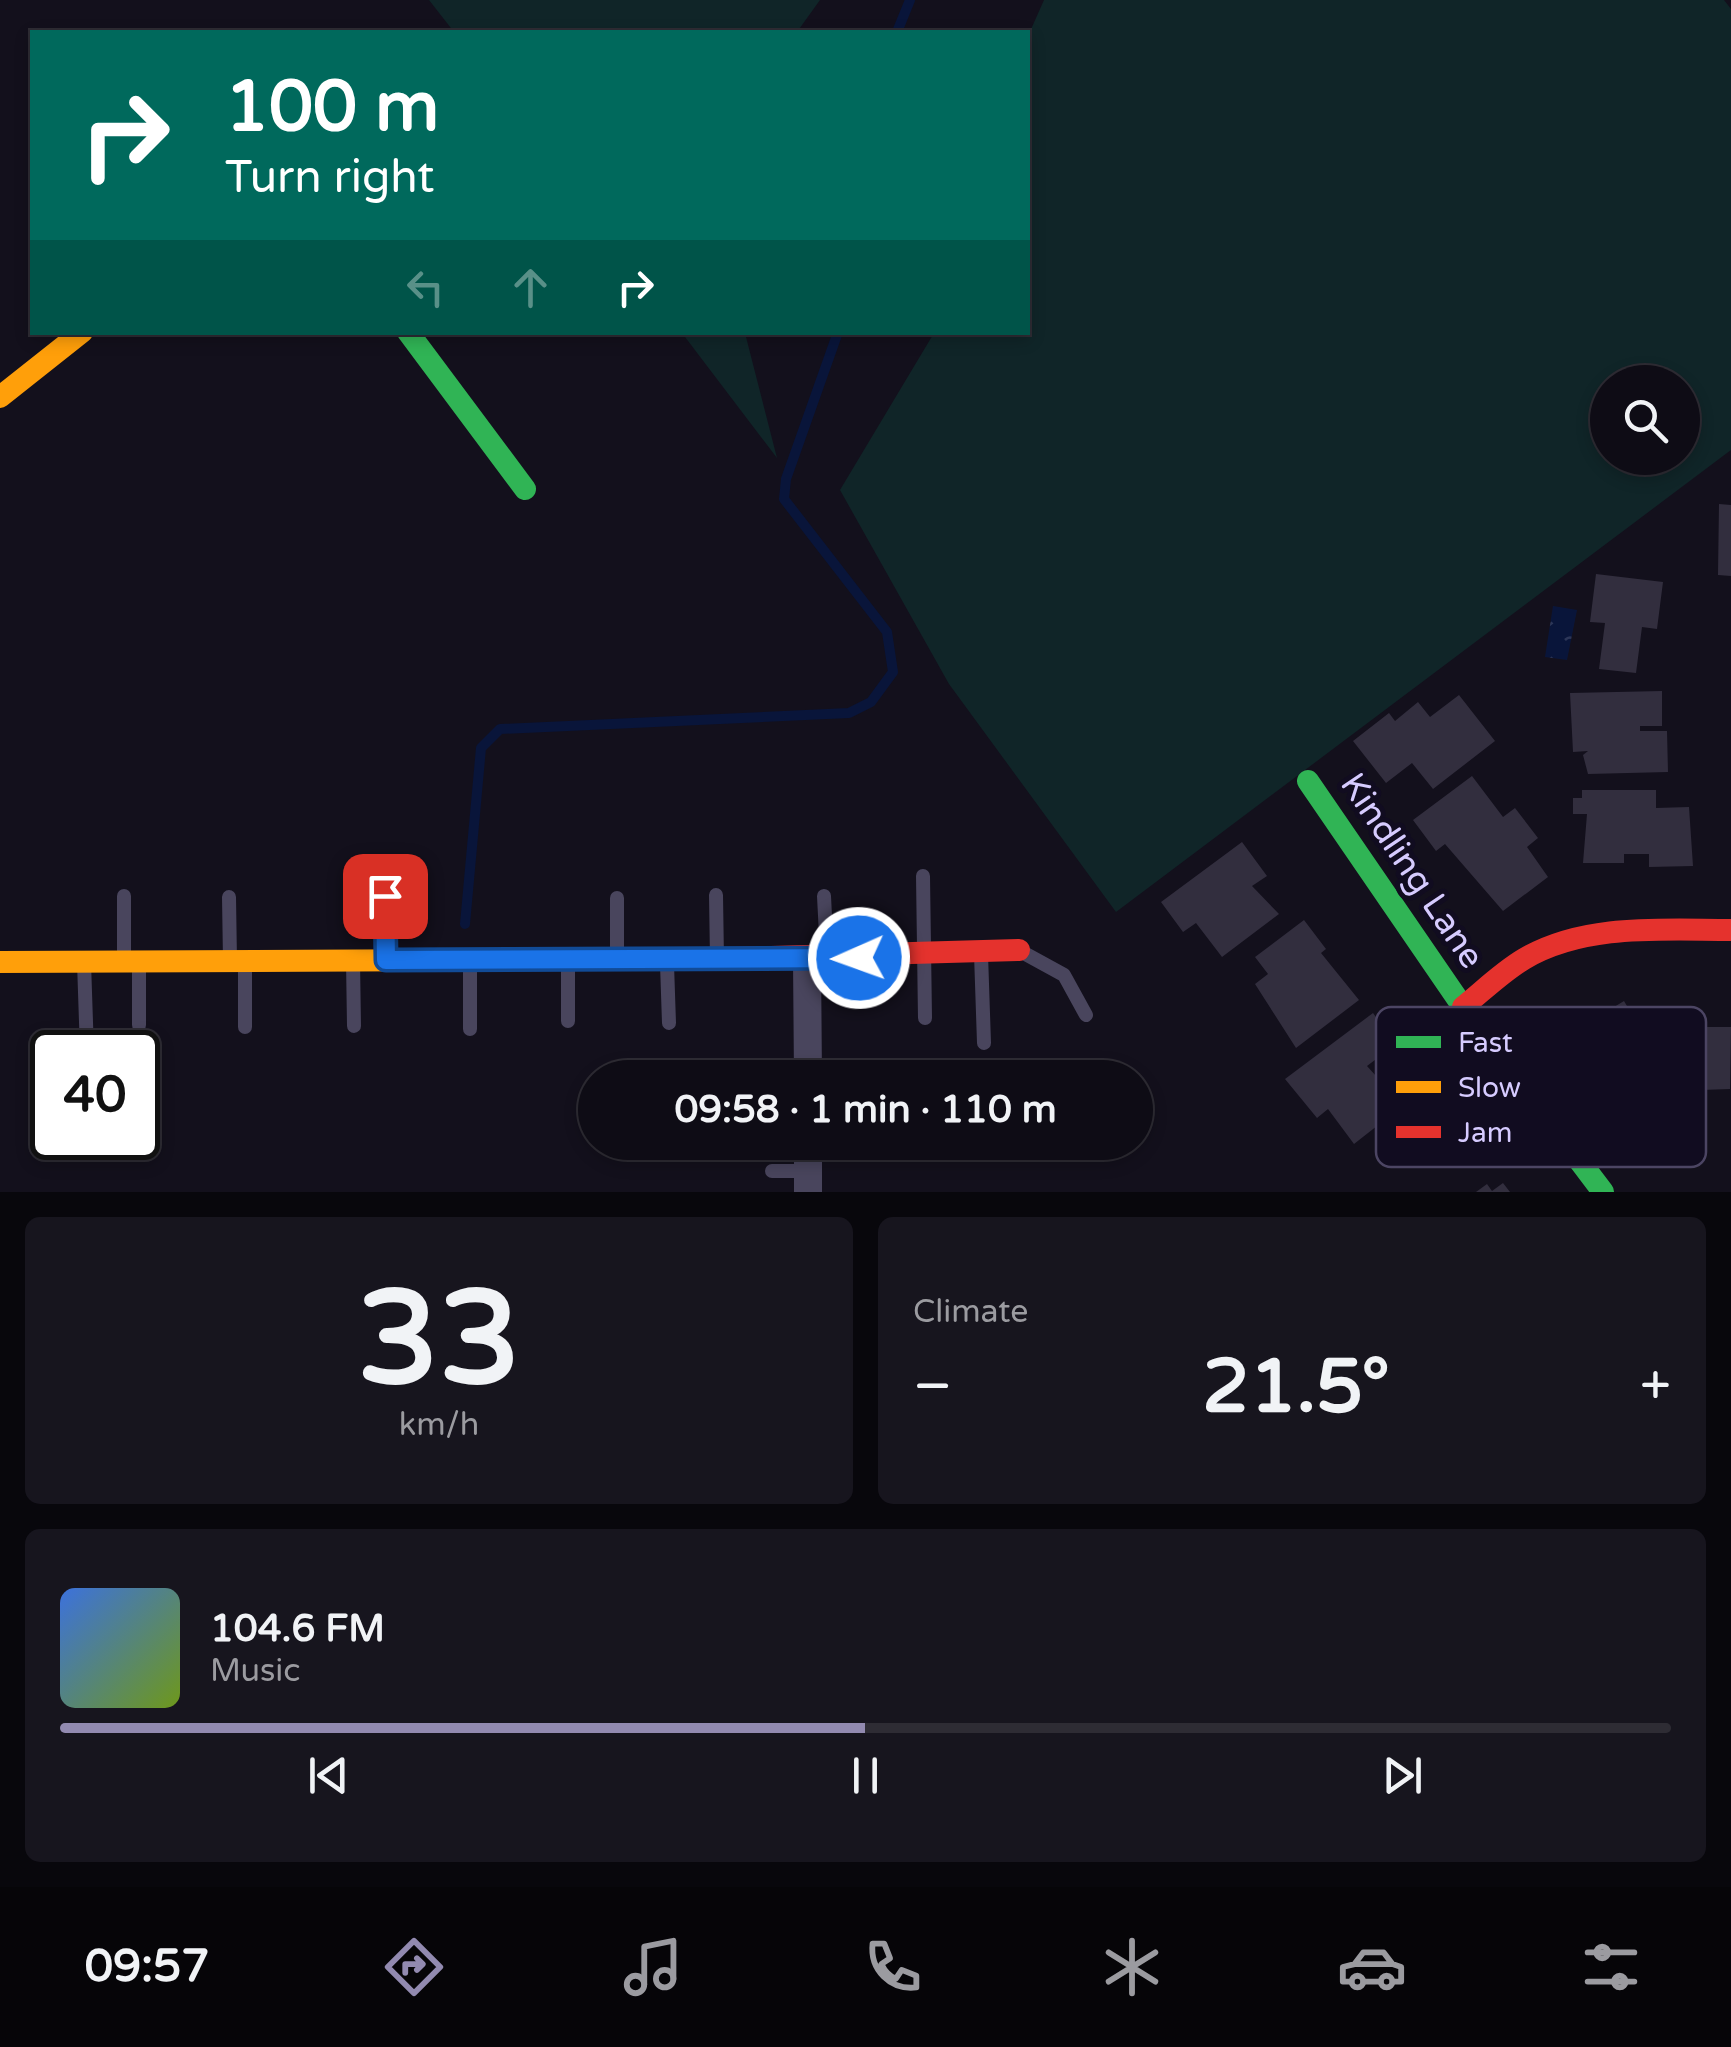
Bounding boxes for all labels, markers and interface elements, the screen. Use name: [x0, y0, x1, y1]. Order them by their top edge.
text: 100 m: [225, 66, 439, 150]
icon: right: [60, 70, 190, 200]
text: Turn right: [225, 151, 434, 205]
icon: left: [398, 260, 453, 315]
icon: ahead: [503, 260, 558, 315]
icon: right: [608, 260, 663, 315]
map controls: [1590, 365, 1700, 475]
button: search: [1590, 365, 1700, 475]
street label: Kindling Lane: [1331, 765, 1493, 977]
pin: [343, 854, 428, 939]
icon: arrive: [358, 869, 413, 924]
position arrow: [807, 906, 911, 1010]
legend: [1376, 1007, 1706, 1167]
text: Fast: [1458, 1026, 1513, 1060]
speed limit sign: 40: [30, 1030, 160, 1160]
text: Slow: [1458, 1071, 1521, 1105]
text: 09:58 · 1 min · 110 m: [674, 1087, 1057, 1133]
text: Jam: [1458, 1116, 1513, 1150]
text: 33: [357, 1263, 521, 1419]
text: Climate: [913, 1293, 1028, 1331]
text: 21.5°: [1202, 1342, 1390, 1432]
text: −: [913, 1354, 952, 1420]
text: +: [1640, 1354, 1671, 1420]
text: km/h: [399, 1406, 479, 1444]
text: 104.6 FM: [210, 1606, 385, 1652]
text: Music: [210, 1652, 300, 1690]
icon: previous: [301, 1748, 356, 1803]
icon: pause: [838, 1748, 893, 1803]
icon: next: [1375, 1748, 1430, 1803]
icon: directions: [379, 1932, 449, 2002]
icon: music: [618, 1932, 688, 2002]
icon: phone: [858, 1932, 928, 2002]
icon: climate: [1097, 1932, 1167, 2002]
icon: car: [1337, 1932, 1407, 2002]
icon: filters: [1576, 1932, 1646, 2002]
text: 09:57: [85, 1940, 209, 1994]

